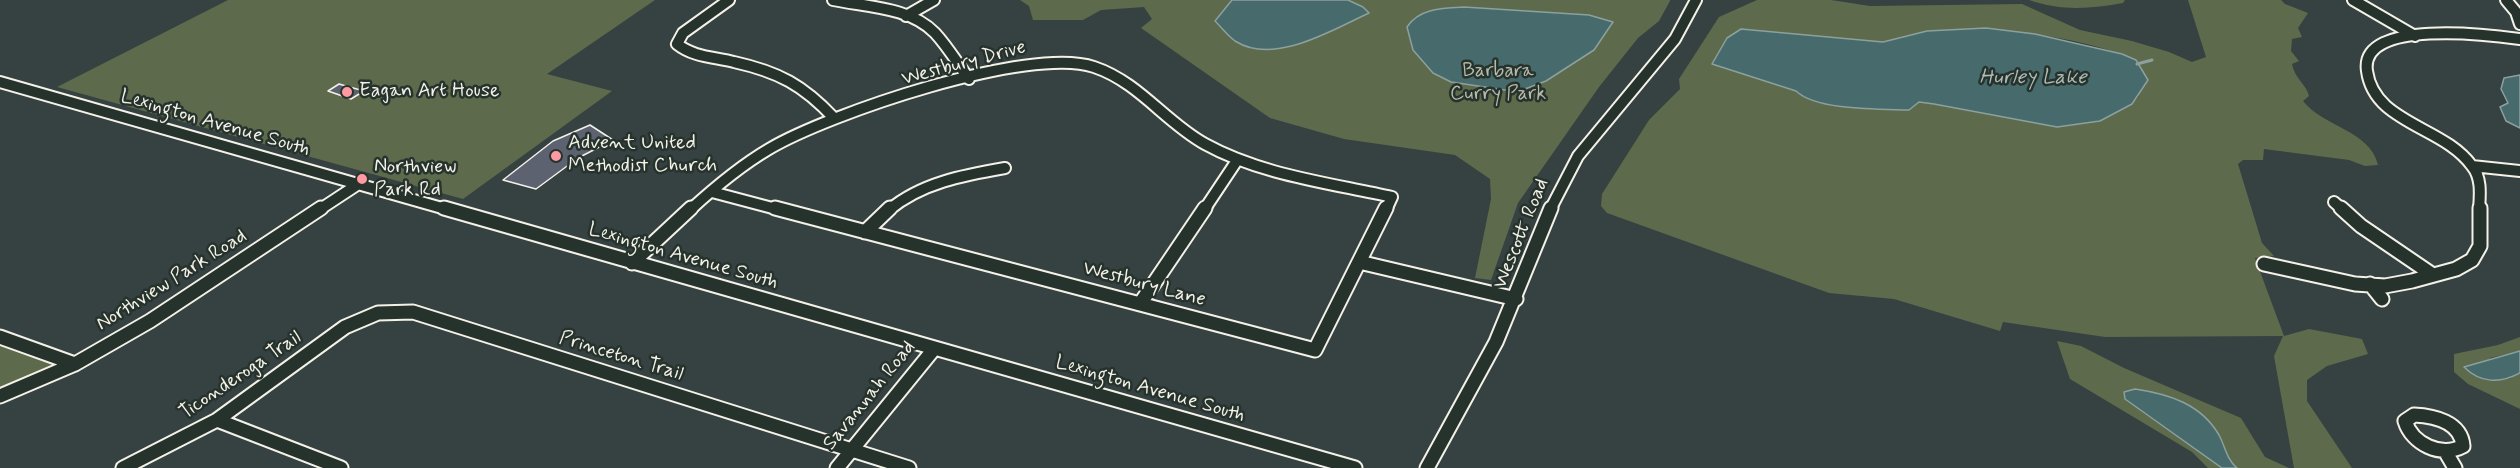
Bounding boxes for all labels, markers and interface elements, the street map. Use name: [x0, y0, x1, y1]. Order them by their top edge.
street label: Westbury Drive: [899, 36, 1029, 92]
park label: Barbara Curry Park: [1450, 60, 1546, 107]
water label: Hurley Lake: [1979, 66, 2087, 92]
place label: Eagan Art House: [359, 80, 499, 104]
street label: Lexington Avenue South: [117, 85, 313, 163]
marker: Eagan Art House: [340, 85, 354, 99]
place label: Advent United Methodist Church: [568, 132, 717, 179]
marker: Advent United Methodist Church: [549, 149, 563, 163]
place label: Northview Park Rd: [374, 156, 456, 203]
marker: Northview Park Rd: [355, 172, 369, 186]
street label: Wescott Road: [1489, 175, 1555, 293]
street label: Lexington Avenue South: [585, 218, 781, 296]
street label: Northview Park Road: [92, 225, 252, 337]
street label: Westbury Lane: [1080, 257, 1208, 313]
street label: Ticonderoga Trail: [175, 326, 307, 426]
street label: Princeton Trail: [556, 327, 686, 387]
street label: Savannah Road: [819, 336, 921, 456]
street label: Lexington Avenue South: [1052, 351, 1248, 429]

